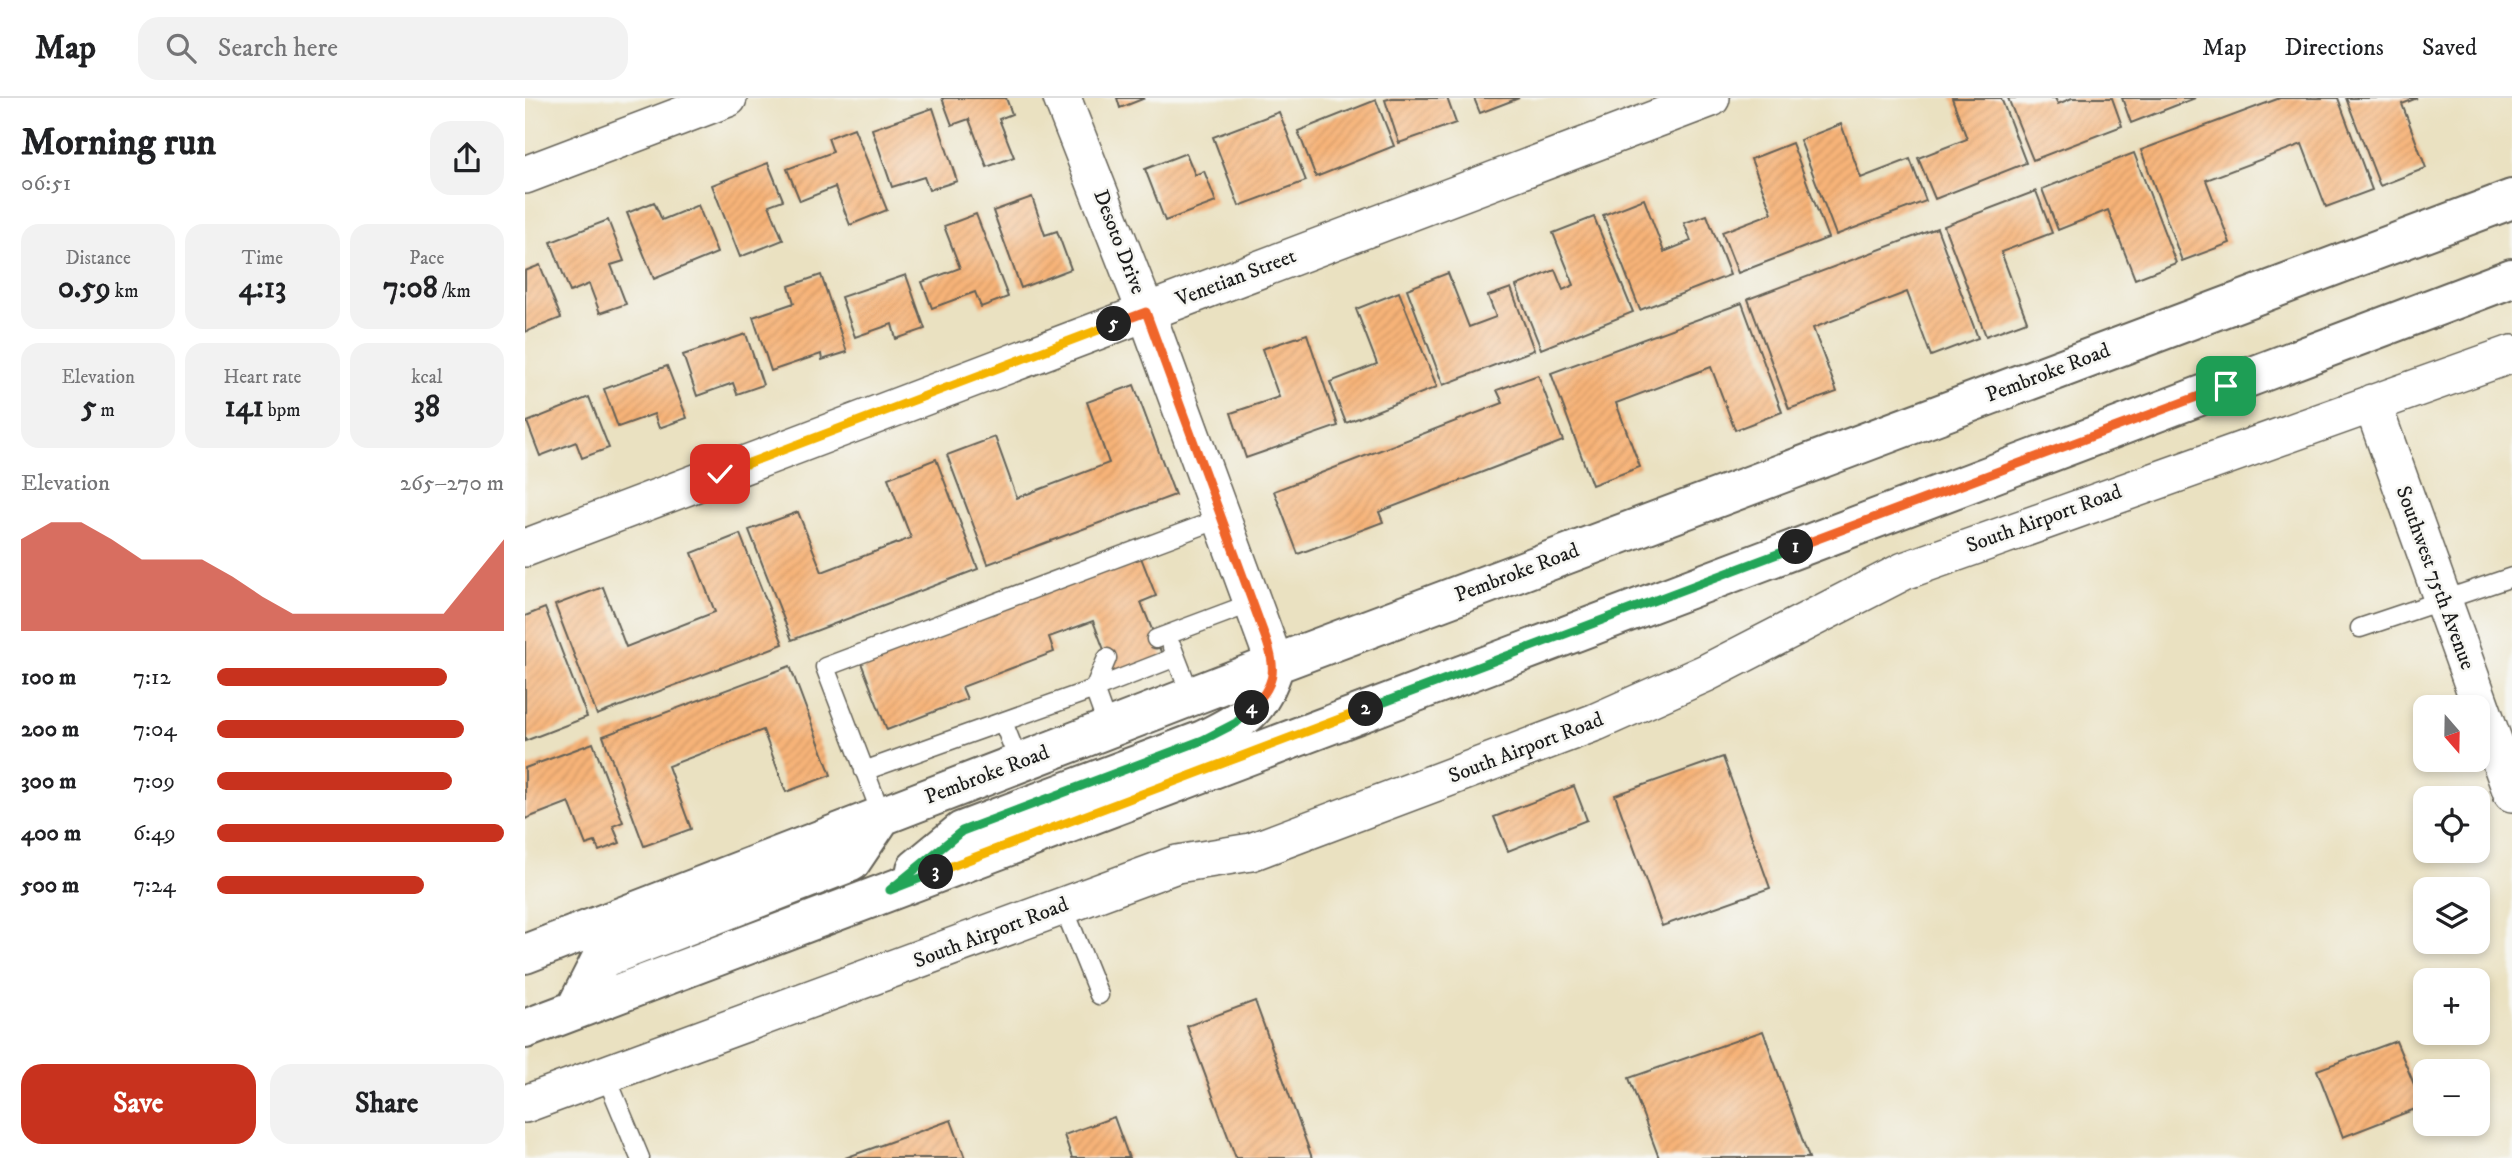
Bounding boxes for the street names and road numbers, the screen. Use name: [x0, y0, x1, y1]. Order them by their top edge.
street label: Desoto Drive: [1087, 186, 1151, 298]
street label: Venetian Street: [1171, 243, 1300, 313]
street label: Pembroke Road: [1982, 337, 2114, 409]
street label: South Airport Road: [1963, 479, 2126, 559]
street label: Southwest 75th Avenue: [2390, 483, 2480, 674]
street label: Pembroke Road: [1451, 537, 1583, 609]
street label: South Airport Road: [1445, 706, 1607, 789]
street label: Pembroke Road: [921, 739, 1053, 811]
street label: South Airport Road: [910, 891, 1072, 974]

